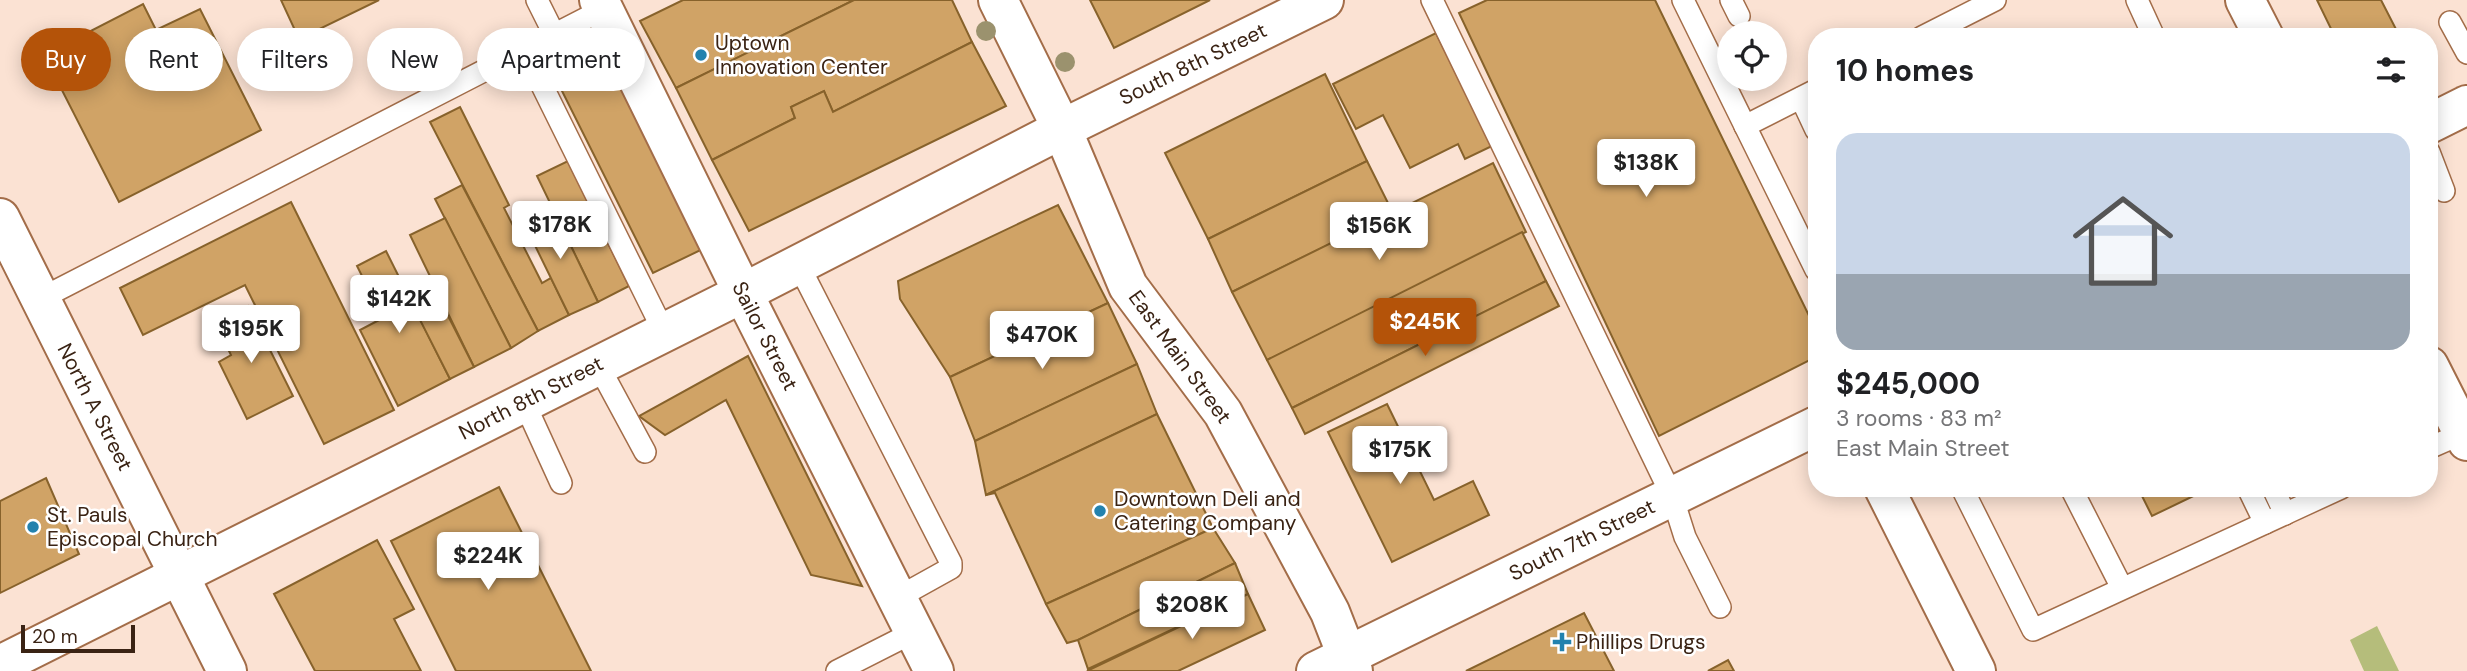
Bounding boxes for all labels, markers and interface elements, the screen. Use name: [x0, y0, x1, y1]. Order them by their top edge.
street label: South 8th Street: [1115, 16, 1271, 112]
map controls: [1717, 21, 1787, 91]
button: locate: [1717, 21, 1787, 91]
chip: Buy: [21, 28, 111, 91]
chip: Rent: [125, 28, 223, 91]
chip: Filters: [237, 28, 353, 91]
chip: New: [367, 28, 463, 91]
chip: Apartment: [477, 28, 645, 91]
place label: Uptown Innovation Center: [715, 29, 888, 81]
marker: Uptown Innovation Center: [693, 47, 709, 63]
text: 10 homes: [1836, 51, 1974, 90]
icon: filters: [2372, 51, 2410, 89]
pin: $138K: [1597, 140, 1695, 199]
text: $138K: [1613, 147, 1679, 177]
icon: home: [2060, 178, 2186, 304]
pin: $178K: [511, 202, 609, 261]
pin: $156K: [1330, 202, 1428, 262]
text: $178K: [528, 209, 592, 239]
text: $156K: [1346, 210, 1412, 240]
pin: $142K: [350, 276, 448, 335]
street label: Sailor Street: [726, 277, 804, 395]
text: $142K: [366, 283, 432, 313]
street label: East Main Street: [1122, 285, 1238, 429]
pin: $245K: [1376, 298, 1474, 358]
pin: $195K: [202, 306, 300, 365]
text: $245K: [1389, 306, 1461, 336]
pin: $470K: [993, 312, 1091, 371]
text: $195K: [218, 313, 284, 343]
text: $470K: [1006, 319, 1078, 349]
street label: North A Street: [51, 338, 139, 476]
street label: North 8th Street: [454, 349, 608, 447]
text: $245,000: [1836, 364, 1980, 403]
text: 3 rooms · 83 m²: [1836, 403, 2002, 433]
pin: $175K: [1351, 426, 1449, 486]
text: East Main Street: [1836, 433, 2010, 463]
text: $175K: [1368, 434, 1432, 464]
place label: Downtown Deli and Catering Company: [1114, 485, 1301, 537]
street label: South 7th Street: [1504, 493, 1660, 587]
place label: St. Pauls Episcopal Church: [47, 501, 218, 553]
marker: Downtown Deli and Catering Company: [1092, 503, 1108, 519]
marker: St. Pauls Episcopal Church: [25, 519, 41, 535]
pin: $224K: [439, 532, 537, 592]
text: $224K: [453, 540, 523, 570]
pin: $208K: [1143, 582, 1241, 641]
text: $208K: [1156, 589, 1228, 619]
scale bar: [21, 622, 135, 654]
text: 20 m: [32, 624, 78, 649]
place label: Phillips Drugs: [1576, 628, 1706, 656]
marker: Phillips Drugs: [1554, 634, 1570, 650]

